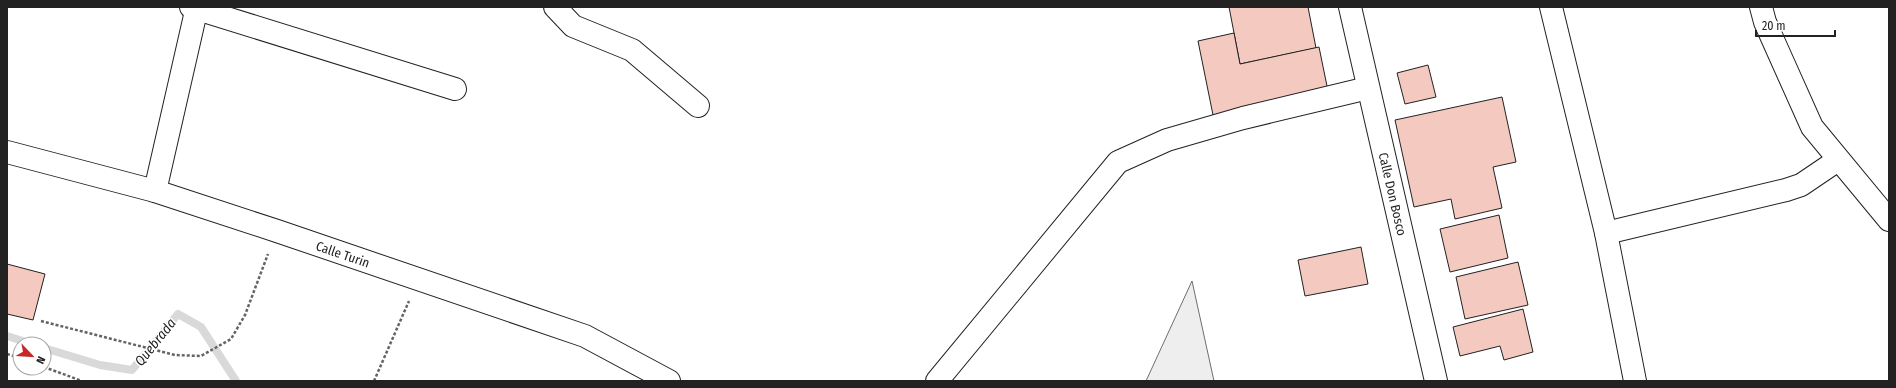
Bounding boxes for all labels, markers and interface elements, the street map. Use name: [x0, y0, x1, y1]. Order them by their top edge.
scale bar: [1756, 12, 1835, 38]
text: 20 m: [1762, 19, 1786, 33]
street label: Calle Don Bosco: [1376, 151, 1409, 237]
street label: Calle Turin: [314, 238, 372, 271]
water label: Quebrada: [131, 315, 180, 370]
north arrow: [12, 336, 52, 376]
text: N: [33, 354, 48, 366]

